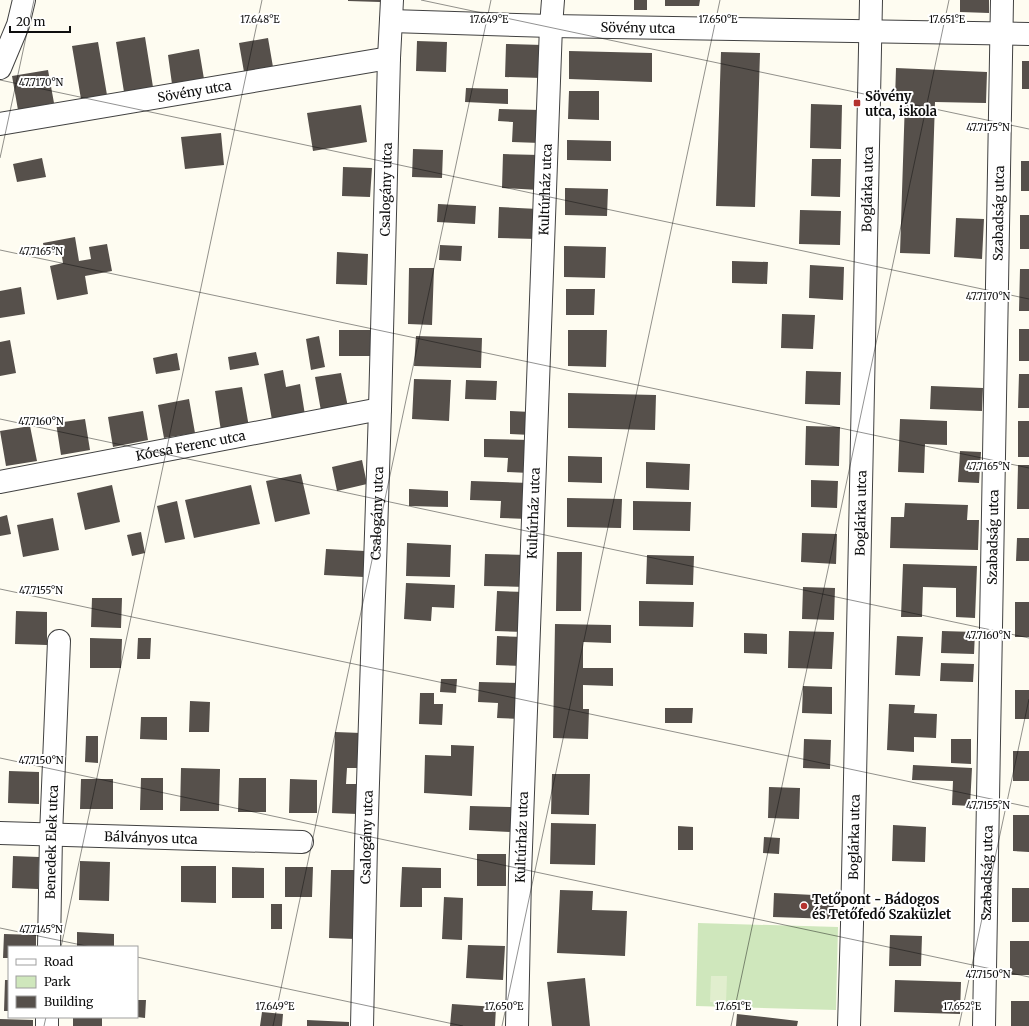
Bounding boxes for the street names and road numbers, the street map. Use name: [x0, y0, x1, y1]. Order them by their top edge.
street label: Sövény utca: [600, 19, 675, 37]
street label: Sövény utca: [156, 77, 233, 106]
street label: Csalogány utca: [376, 142, 396, 237]
street label: Kultúrház utca: [535, 143, 556, 236]
street label: Boglárka utca: [858, 146, 877, 232]
street label: Szabadság utca: [989, 165, 1008, 261]
street label: Kócsa Ferenc utca: [134, 427, 247, 465]
street label: Csalogány utca: [367, 466, 387, 560]
street label: Kultúrház utca: [524, 467, 544, 559]
street label: Boglárka utca: [852, 470, 870, 556]
street label: Szabadság utca: [984, 489, 1002, 585]
street label: Benedek Elek utca: [42, 785, 62, 899]
street label: Csalogány utca: [357, 790, 377, 884]
street label: Kultúrház utca: [512, 791, 532, 883]
street label: Boglárka utca: [845, 794, 864, 880]
street label: Szabadság utca: [978, 825, 997, 921]
street label: Bálványos utca: [104, 828, 198, 848]

